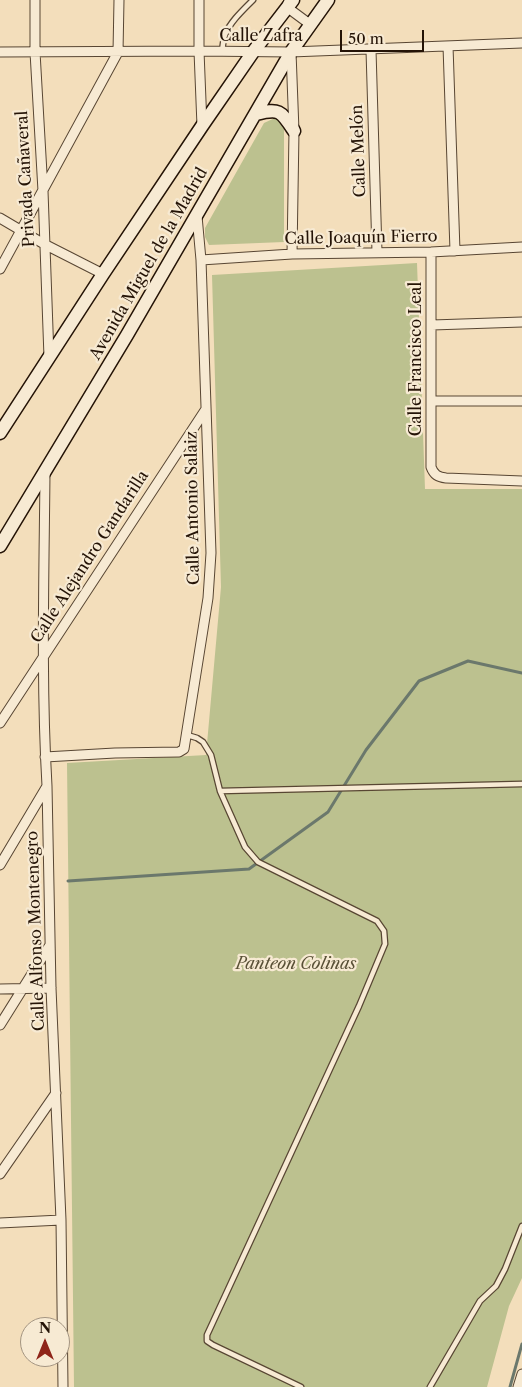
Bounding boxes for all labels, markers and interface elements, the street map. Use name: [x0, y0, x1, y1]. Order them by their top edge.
scale bar: [342, 20, 426, 52]
street label: Calle Zafra: [219, 26, 303, 46]
text: 50 m: [348, 29, 384, 48]
street label: Calle Melón: [348, 104, 370, 198]
street label: Privada Cañaveral: [13, 110, 39, 248]
street label: Avenida Miguel de la Madrid: [86, 165, 212, 363]
street label: Calle Joaquín Fierro: [284, 227, 438, 249]
street label: Calle Francisco Leal: [406, 282, 426, 436]
street label: Calle Antonio Salaiz: [182, 431, 204, 585]
street label: Calle Alejandro Gandarilla: [27, 467, 153, 647]
street label: Calle Alfonso Montenegro: [23, 830, 49, 1032]
park label: Panteon Colinas: [236, 954, 356, 974]
north arrow: [20, 1317, 70, 1367]
text: N: [39, 1319, 51, 1337]

